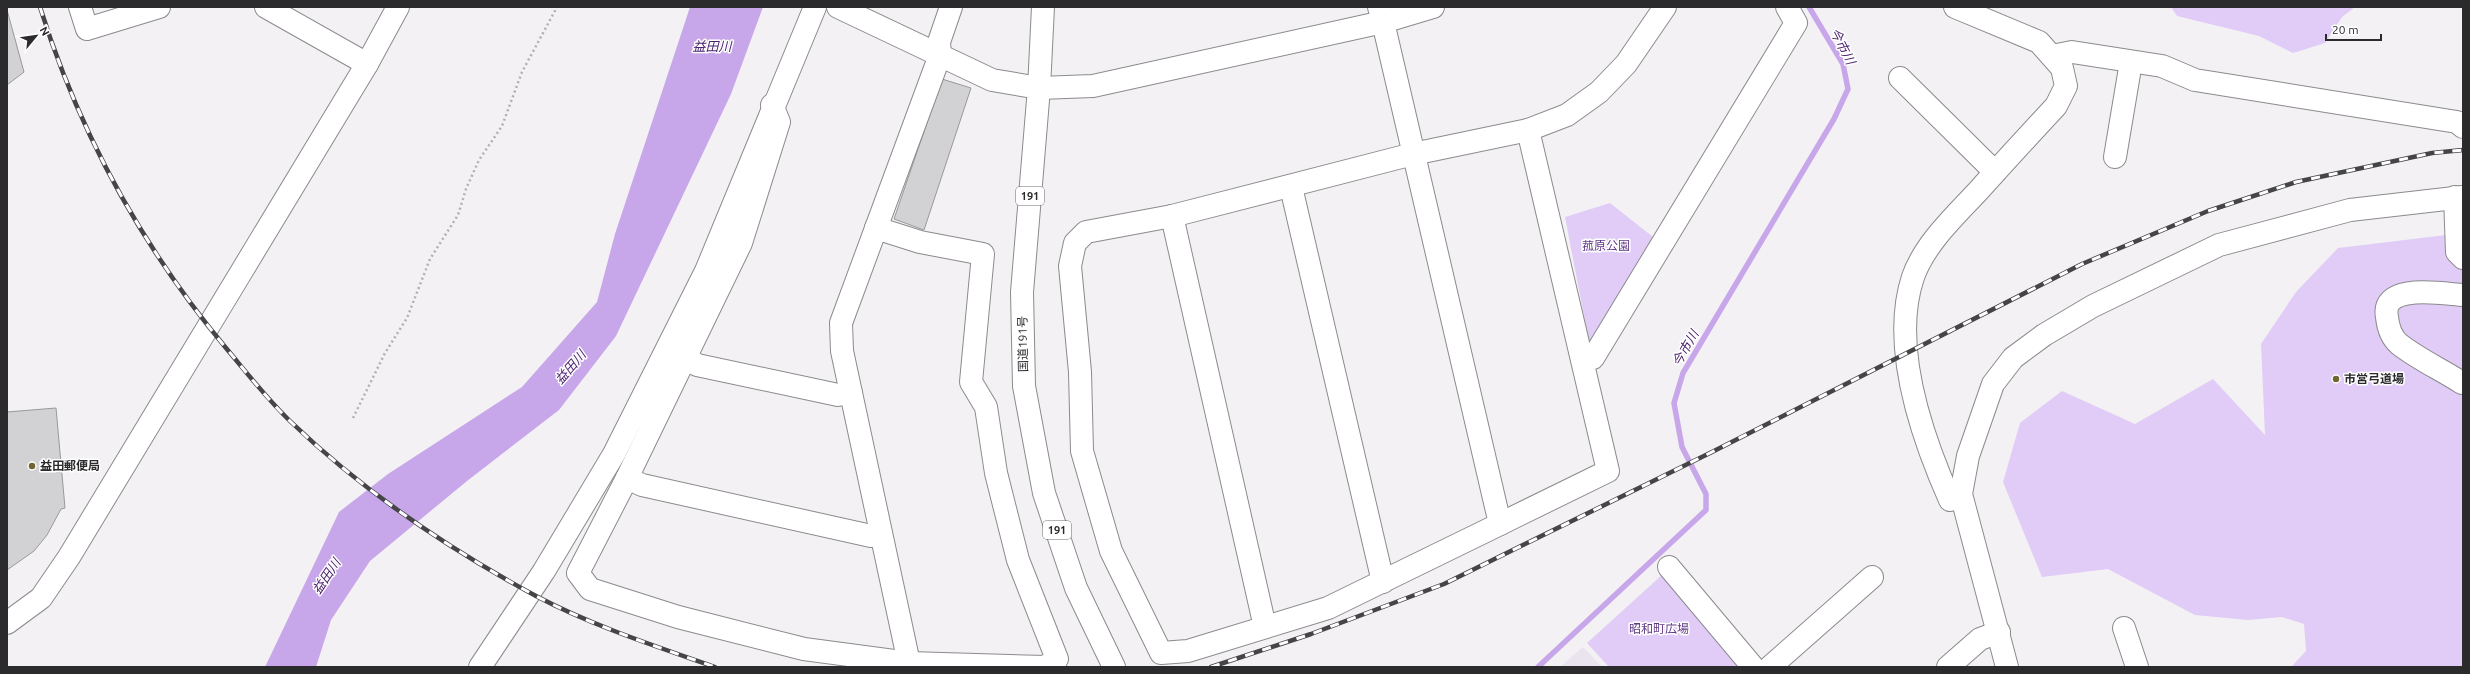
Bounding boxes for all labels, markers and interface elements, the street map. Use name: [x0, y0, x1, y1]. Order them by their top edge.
north arrow: [16, 16, 56, 56]
scale bar: [2326, 16, 2381, 42]
text: 20 m: [2332, 23, 2359, 36]
text: N: [38, 25, 52, 38]
water label: 今市川: [1828, 25, 1859, 68]
water label: 益田川: [692, 39, 733, 53]
road number: 191: [1016, 187, 1044, 205]
park label: 菰原公園: [1582, 239, 1630, 252]
street label: 国道191号: [1016, 316, 1029, 372]
water label: 今市川: [1669, 326, 1702, 368]
water label: 益田川: [552, 346, 589, 386]
place label: 市営弓道場: [2344, 372, 2404, 385]
marker: 市営弓道場: [2331, 374, 2341, 384]
place label: 益田郵便局: [40, 459, 100, 472]
marker: 益田郵便局: [27, 461, 37, 471]
road number: 191: [1043, 521, 1071, 539]
water label: 益田川: [309, 554, 344, 596]
park label: 昭和町広場: [1629, 622, 1689, 635]

